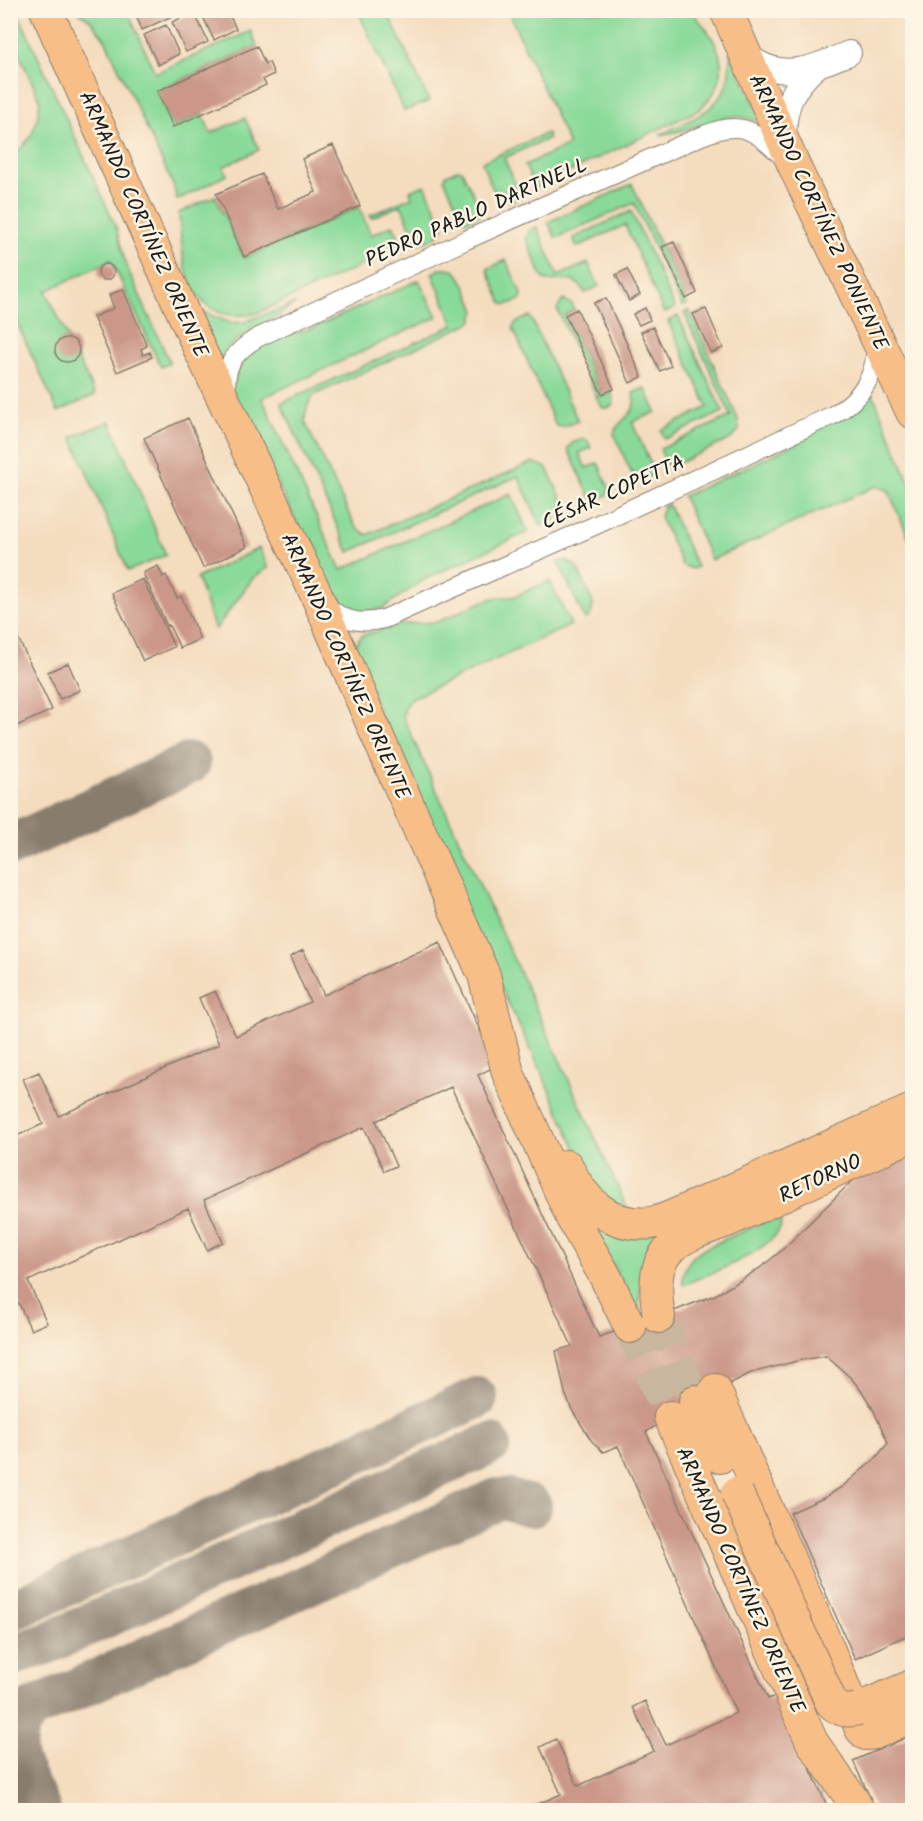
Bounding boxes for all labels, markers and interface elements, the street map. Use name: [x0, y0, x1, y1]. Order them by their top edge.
street label: ARMANDO CORTÍNEZ PONIENTE: [739, 69, 897, 357]
street label: ARMANDO CORTÍNEZ ORIENTE: [69, 86, 217, 364]
street label: PEDRO PABLO DARTNELL: [360, 149, 593, 277]
street label: CÉSAR COPETTA: [537, 447, 691, 540]
street label: ARMANDO CORTÍNEZ ORIENTE: [271, 528, 419, 806]
street label: RETORNO: [774, 1146, 868, 1213]
street label: ARMANDO CORTÍNEZ ORIENTE: [666, 1442, 814, 1720]

